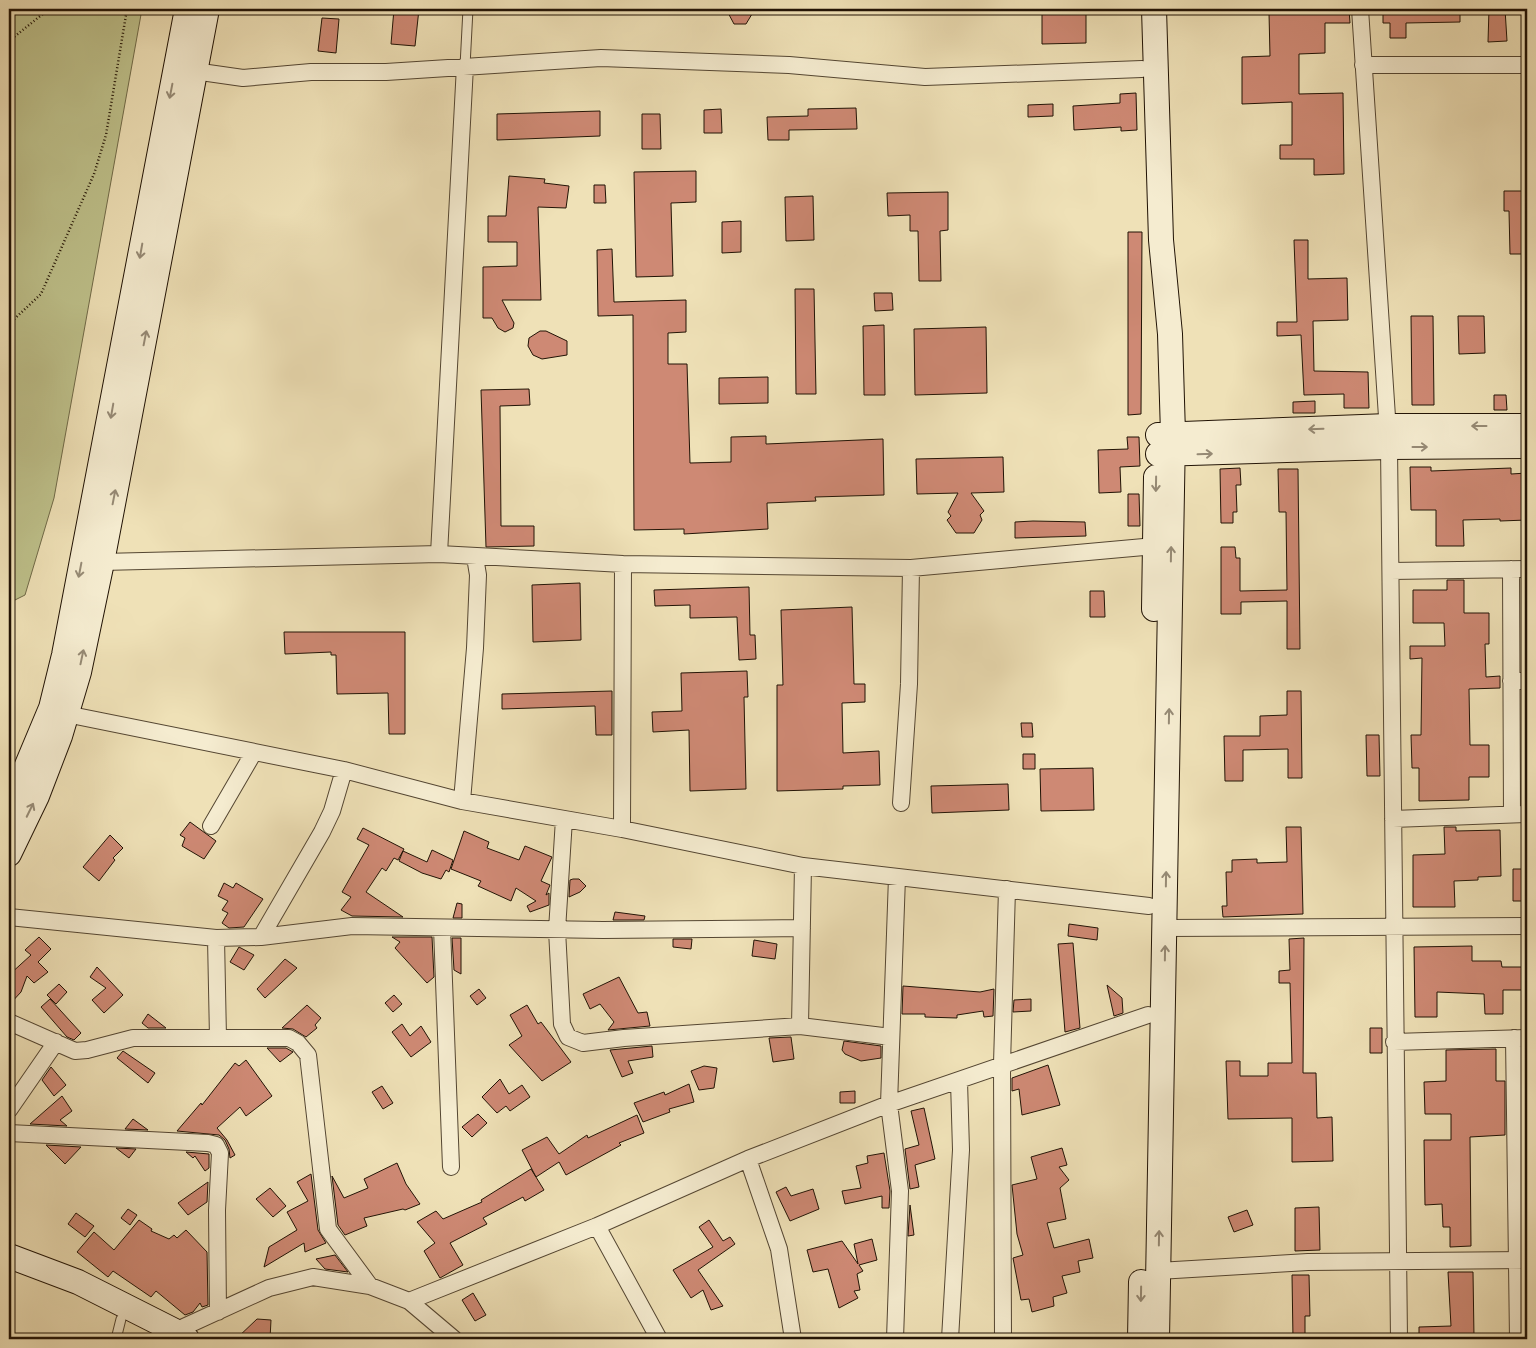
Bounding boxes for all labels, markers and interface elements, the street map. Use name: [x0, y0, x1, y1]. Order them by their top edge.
one-way arrow: [166, 83, 176, 99]
one-way arrow: [136, 242, 146, 258]
one-way arrow: [140, 330, 150, 346]
one-way arrow: [106, 402, 116, 418]
one-way arrow: [1471, 421, 1487, 431]
one-way arrow: [1308, 424, 1324, 434]
one-way arrow: [1411, 442, 1427, 452]
one-way arrow: [1197, 449, 1213, 458]
one-way arrow: [1151, 476, 1160, 492]
one-way arrow: [110, 490, 120, 506]
one-way arrow: [1166, 546, 1176, 562]
one-way arrow: [75, 561, 84, 577]
one-way arrow: [78, 649, 87, 665]
one-way arrow: [1164, 709, 1174, 725]
one-way arrow: [26, 803, 35, 818]
one-way arrow: [1161, 871, 1171, 888]
one-way arrow: [1160, 945, 1169, 961]
one-way arrow: [1154, 1230, 1163, 1246]
one-way arrow: [1136, 1286, 1146, 1302]

